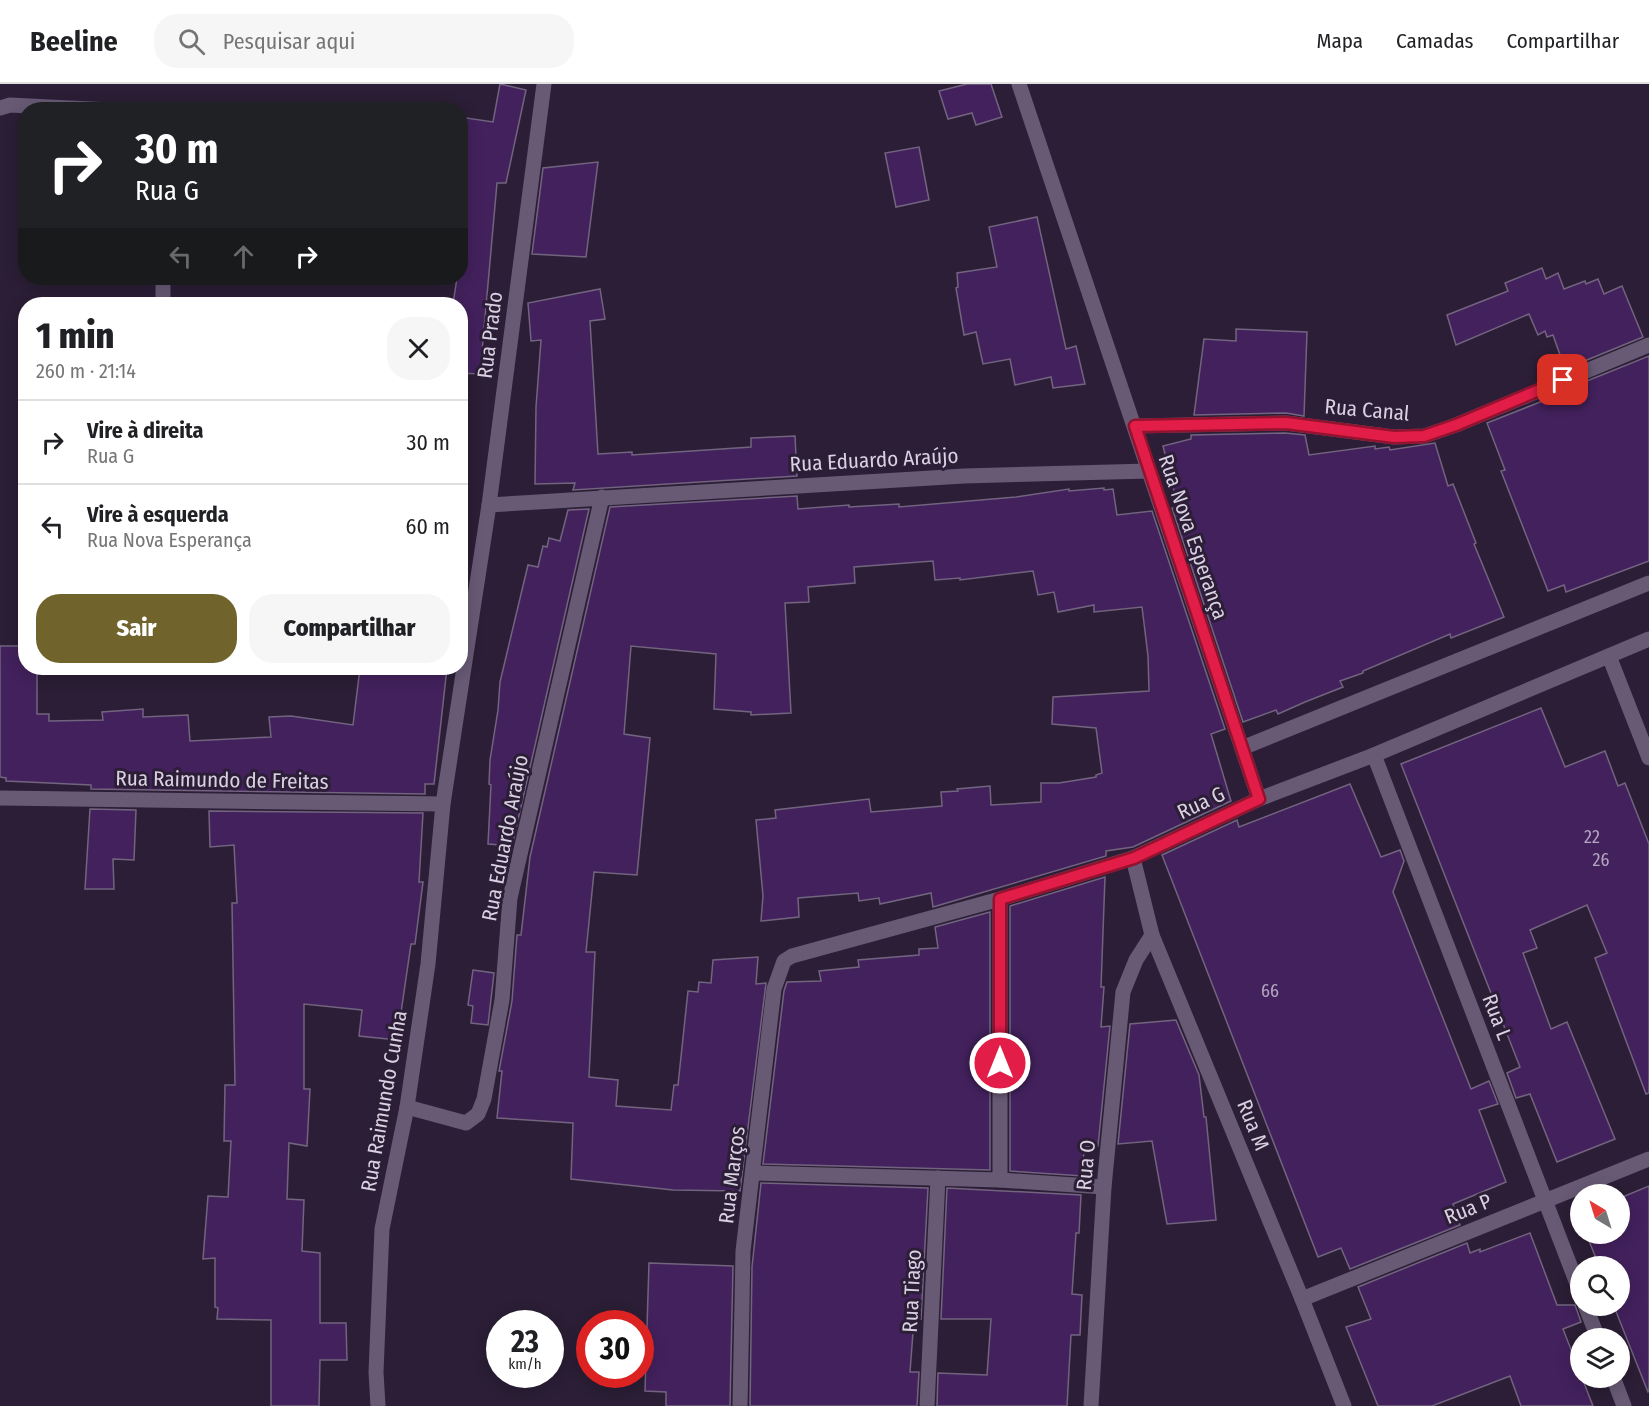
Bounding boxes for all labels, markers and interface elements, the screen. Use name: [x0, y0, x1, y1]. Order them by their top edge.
search box: [154, 14, 574, 68]
text: Beeline: [30, 25, 118, 58]
icon: search: [175, 25, 208, 58]
text: Pesquisar aqui: [223, 28, 355, 55]
text: Mapa: [1317, 28, 1363, 54]
text: Camadas: [1396, 28, 1474, 54]
text: Compartilhar: [1507, 28, 1619, 54]
text: 30 m: [135, 124, 219, 174]
icon: right: [36, 126, 114, 204]
text: Rua G: [135, 175, 199, 207]
icon: left: [164, 240, 197, 273]
icon: ahead: [227, 240, 260, 273]
icon: right: [290, 240, 323, 273]
street label: Rua Prado: [472, 290, 508, 380]
text: 1 min: [36, 314, 114, 358]
button: close: [387, 317, 450, 380]
pin: [1537, 354, 1588, 405]
text: 260 m · 21:14: [36, 359, 136, 383]
icon: arrive: [1546, 363, 1579, 396]
street label: Rua Canal: [1323, 393, 1411, 427]
text: Vire à direita: [87, 417, 203, 444]
icon: right: [36, 426, 69, 459]
text: 30 m: [407, 429, 450, 456]
street label: Rua Eduardo Araújo: [789, 443, 959, 477]
text: Rua G: [87, 444, 134, 468]
street label: Rua Nova Esperança: [1153, 451, 1233, 623]
text: Vire à esquerda: [87, 501, 229, 528]
icon: left: [36, 510, 69, 543]
text: 60 m: [406, 513, 450, 540]
text: Rua Nova Esperança: [87, 528, 252, 552]
button: Sair: [36, 594, 237, 663]
button: Compartilhar: [249, 594, 450, 663]
street label: Rua Eduardo Araújo: [476, 753, 534, 923]
street label: Rua Raimundo de Freitas: [115, 765, 329, 795]
street label: Rua G: [1173, 781, 1229, 825]
house number: 22: [1584, 826, 1600, 848]
house number: 26: [1593, 849, 1610, 871]
house number: 66: [1261, 980, 1279, 1002]
street label: Rua L: [1476, 990, 1518, 1044]
street label: Rua Raimundo Cunha: [355, 1008, 413, 1194]
position arrow: [968, 1031, 1032, 1095]
street label: Rua M: [1231, 1096, 1275, 1154]
street label: Rua Marços: [713, 1125, 751, 1225]
street label: Rua O: [1071, 1139, 1101, 1191]
north arrow: [1570, 1184, 1630, 1244]
map controls: [1570, 1184, 1630, 1388]
street label: Rua P: [1441, 1188, 1495, 1230]
street label: Rua Tiago: [897, 1249, 927, 1333]
button: search: [1570, 1256, 1630, 1316]
speed limit sign: 30: [576, 1310, 654, 1388]
text: 23: [511, 1324, 539, 1360]
button: layers: [1570, 1328, 1630, 1388]
text: km/h: [508, 1355, 542, 1373]

